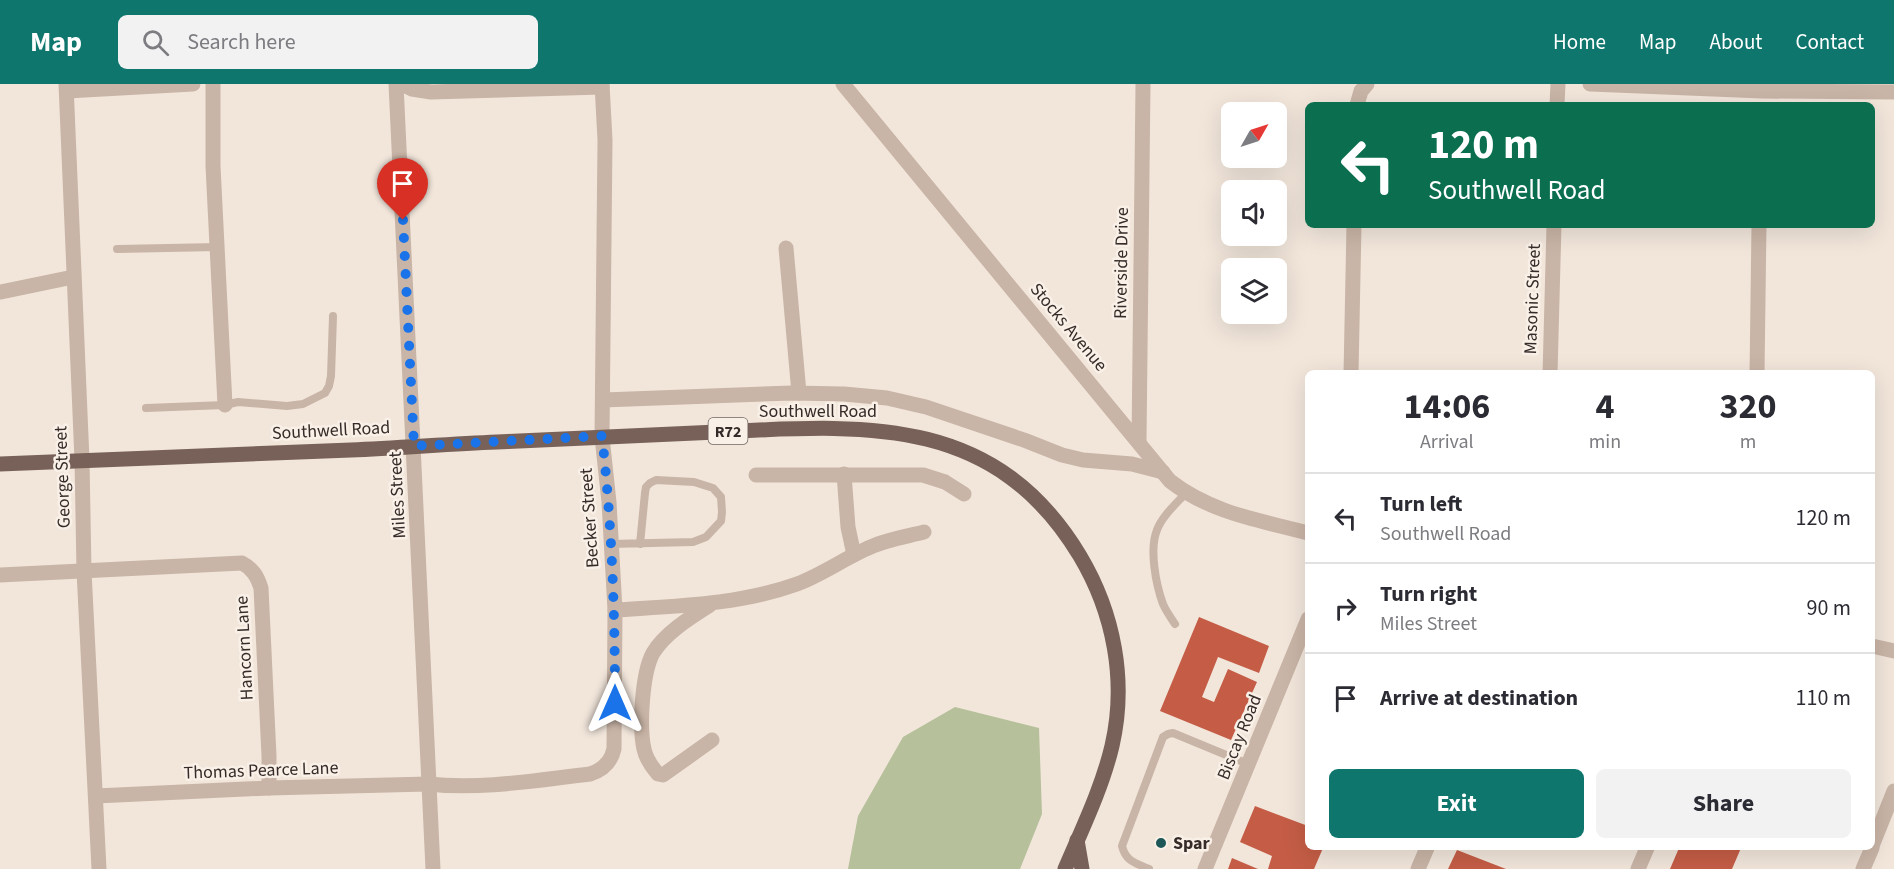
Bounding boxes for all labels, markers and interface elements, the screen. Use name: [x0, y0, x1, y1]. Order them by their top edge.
search box: [118, 15, 538, 69]
text: Map: [30, 22, 82, 62]
icon: search: [139, 26, 172, 59]
text: Search here: [187, 26, 296, 58]
text: Home: [1553, 27, 1606, 57]
text: Map: [1639, 27, 1677, 57]
text: About: [1710, 27, 1762, 57]
text: Contact: [1795, 27, 1864, 57]
north arrow: [1221, 102, 1287, 168]
map controls: [1221, 102, 1287, 324]
text: 120 m: [1428, 115, 1539, 175]
icon: left: [1329, 126, 1407, 204]
pin: [377, 158, 428, 220]
icon: arrive: [386, 167, 419, 200]
text: Southwell Road: [1428, 171, 1605, 210]
button: sound: [1221, 180, 1287, 246]
street label: Riverside Drive: [1108, 207, 1135, 319]
street label: Masonic Street: [1518, 243, 1547, 355]
button: layers: [1221, 258, 1287, 324]
street label: Stocks Avenue: [1024, 278, 1113, 377]
text: 14:06: [1403, 381, 1490, 432]
text: 4: [1595, 381, 1614, 432]
text: 320: [1720, 381, 1777, 432]
street label: Southwell Road: [759, 399, 877, 424]
street label: Southwell Road: [271, 415, 391, 446]
road number: R72: [708, 418, 748, 444]
street label: George Street: [48, 425, 77, 529]
text: Arrival: [1420, 428, 1474, 456]
text: min: [1589, 428, 1621, 456]
text: m: [1740, 428, 1756, 456]
street label: Miles Street: [383, 451, 412, 539]
street label: Becker Street: [574, 467, 605, 569]
text: Turn left: [1380, 488, 1462, 520]
icon: left: [1329, 502, 1362, 535]
text: 120 m: [1796, 502, 1851, 534]
text: Southwell Road: [1380, 520, 1511, 548]
text: Turn right: [1380, 578, 1477, 610]
icon: right: [1329, 592, 1362, 625]
text: 90 m: [1806, 592, 1851, 624]
street label: Hancorn Lane: [229, 595, 260, 701]
text: Miles Street: [1380, 610, 1477, 638]
position arrow: [583, 671, 647, 735]
icon: arrive: [1329, 682, 1362, 715]
text: Arrive at destination: [1380, 682, 1578, 714]
text: 110 m: [1796, 682, 1851, 714]
street label: Biscay Road: [1211, 691, 1268, 784]
street label: Thomas Pearce Lane: [183, 755, 339, 786]
button: Exit: [1329, 769, 1584, 838]
button: Share: [1596, 769, 1851, 838]
place label: Spar: [1173, 831, 1211, 856]
marker: Spar: [1154, 836, 1168, 850]

